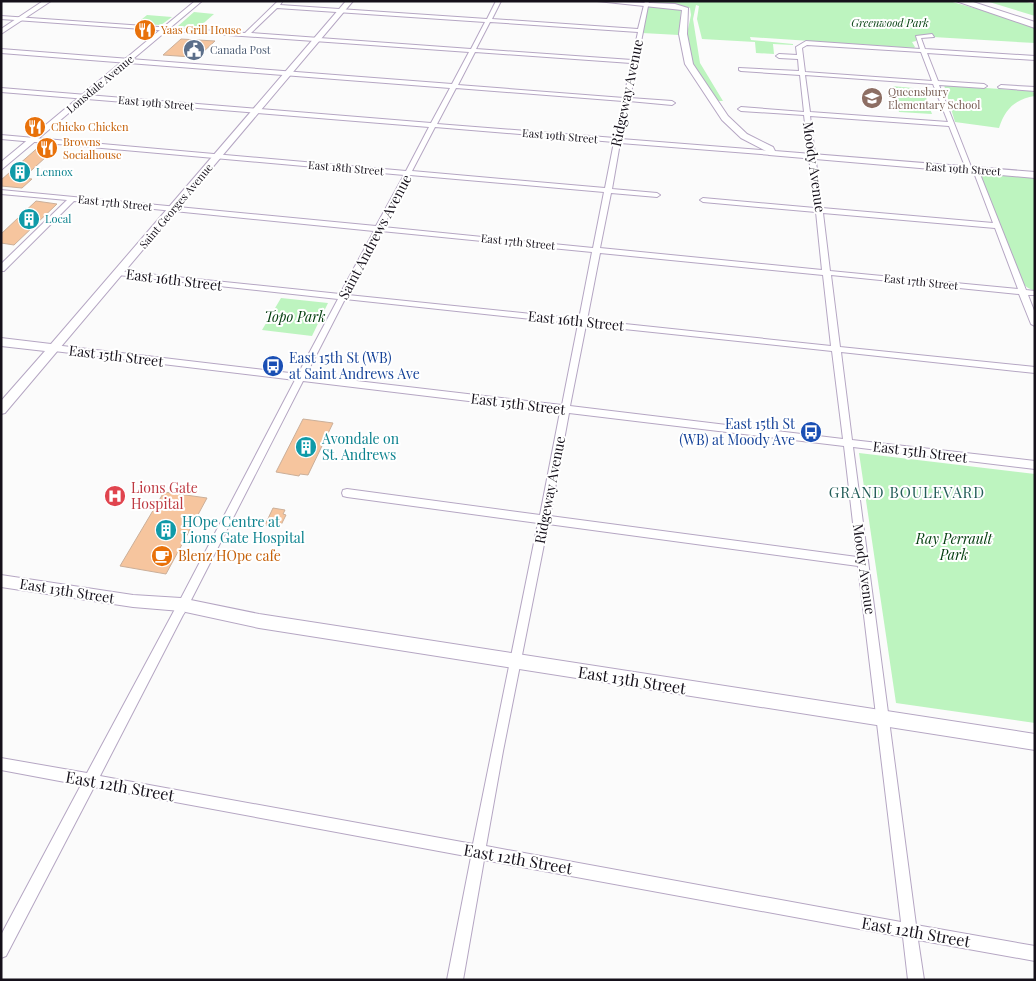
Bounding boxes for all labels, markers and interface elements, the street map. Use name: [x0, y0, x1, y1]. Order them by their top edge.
park label: Greenwood Park: [851, 15, 929, 30]
restaurant icon: Yaas Grill House: [133, 18, 157, 42]
place label: Yaas Grill House: [160, 22, 242, 37]
public building icon: Canada Post: [182, 38, 206, 62]
street label: Ridgeway Avenue: [606, 38, 647, 148]
place label: Canada Post: [210, 42, 271, 57]
street label: Lonsdale Avenue: [63, 51, 137, 116]
place label: Queensbury Elementary School: [888, 84, 980, 112]
school or university icon: Queensbury Elementary School: [860, 86, 884, 110]
street label: East 19th Street: [118, 92, 195, 113]
restaurant icon: Chicko Chicken: [23, 115, 47, 139]
place label: Chicko Chicken: [51, 119, 129, 134]
street label: Moody Avenue: [799, 120, 830, 213]
street label: East 19th Street: [522, 125, 599, 146]
place label: Browns Socialhouse: [63, 134, 122, 162]
restaurant icon: Browns Socialhouse: [35, 136, 59, 160]
street label: East 18th Street: [308, 157, 385, 178]
street label: East 19th Street: [925, 158, 1001, 179]
building icon: Lennox: [8, 160, 32, 184]
street label: Saint Georges Avenue: [136, 160, 216, 251]
place label: Lennox: [36, 164, 73, 179]
street label: Saint Andrews Avenue: [334, 171, 416, 303]
street label: East 17th Street: [77, 191, 153, 214]
building icon: Local: [17, 207, 41, 231]
place label: Local: [45, 211, 71, 226]
street label: East 17th Street: [480, 230, 556, 253]
street label: East 16th Street: [125, 264, 224, 295]
street label: East 17th Street: [883, 270, 959, 293]
street label: East 16th Street: [527, 306, 626, 335]
park label: Topo Park: [264, 307, 326, 326]
street label: East 15th Street: [68, 340, 165, 371]
place label: East 15th St (WB) at Saint Andrews Ave: [289, 348, 420, 383]
bus stop icon: East 15th St (WB) at Saint Andrews Ave: [261, 354, 285, 378]
street label: East 15th Street: [470, 388, 567, 419]
place label: East 15th St (WB) at Moody Ave: [679, 414, 796, 449]
bus stop icon: East 15th St (WB) at Moody Ave: [799, 420, 823, 444]
place label: Avondale on St. Andrews: [321, 429, 400, 464]
building icon: Avondale on St. Andrews: [294, 435, 318, 459]
street label: Ridgeway Avenue: [530, 435, 569, 545]
street label: East 15th Street: [872, 436, 969, 467]
place label: Lions Gate Hospital: [131, 478, 198, 513]
district label: GRAND BOULEVARD: [829, 482, 985, 502]
hospital icon: Lions Gate Hospital: [103, 484, 127, 508]
place label: HOpe Centre at Lions Gate Hospital: [182, 512, 305, 547]
building icon: HOpe Centre at Lions Gate Hospital: [154, 518, 178, 542]
street label: Moody Avenue: [849, 522, 880, 615]
park label: Ray Perrault Park: [915, 529, 994, 564]
cafe icon: Blenz HOpe cafe: [150, 544, 174, 568]
place label: Blenz HOpe cafe: [178, 546, 281, 565]
street label: East 13th Street: [18, 574, 117, 608]
street label: East 13th Street: [577, 661, 688, 698]
street label: East 12th Street: [64, 766, 176, 805]
street label: East 12th Street: [462, 839, 574, 878]
street label: East 12th Street: [860, 912, 972, 951]

